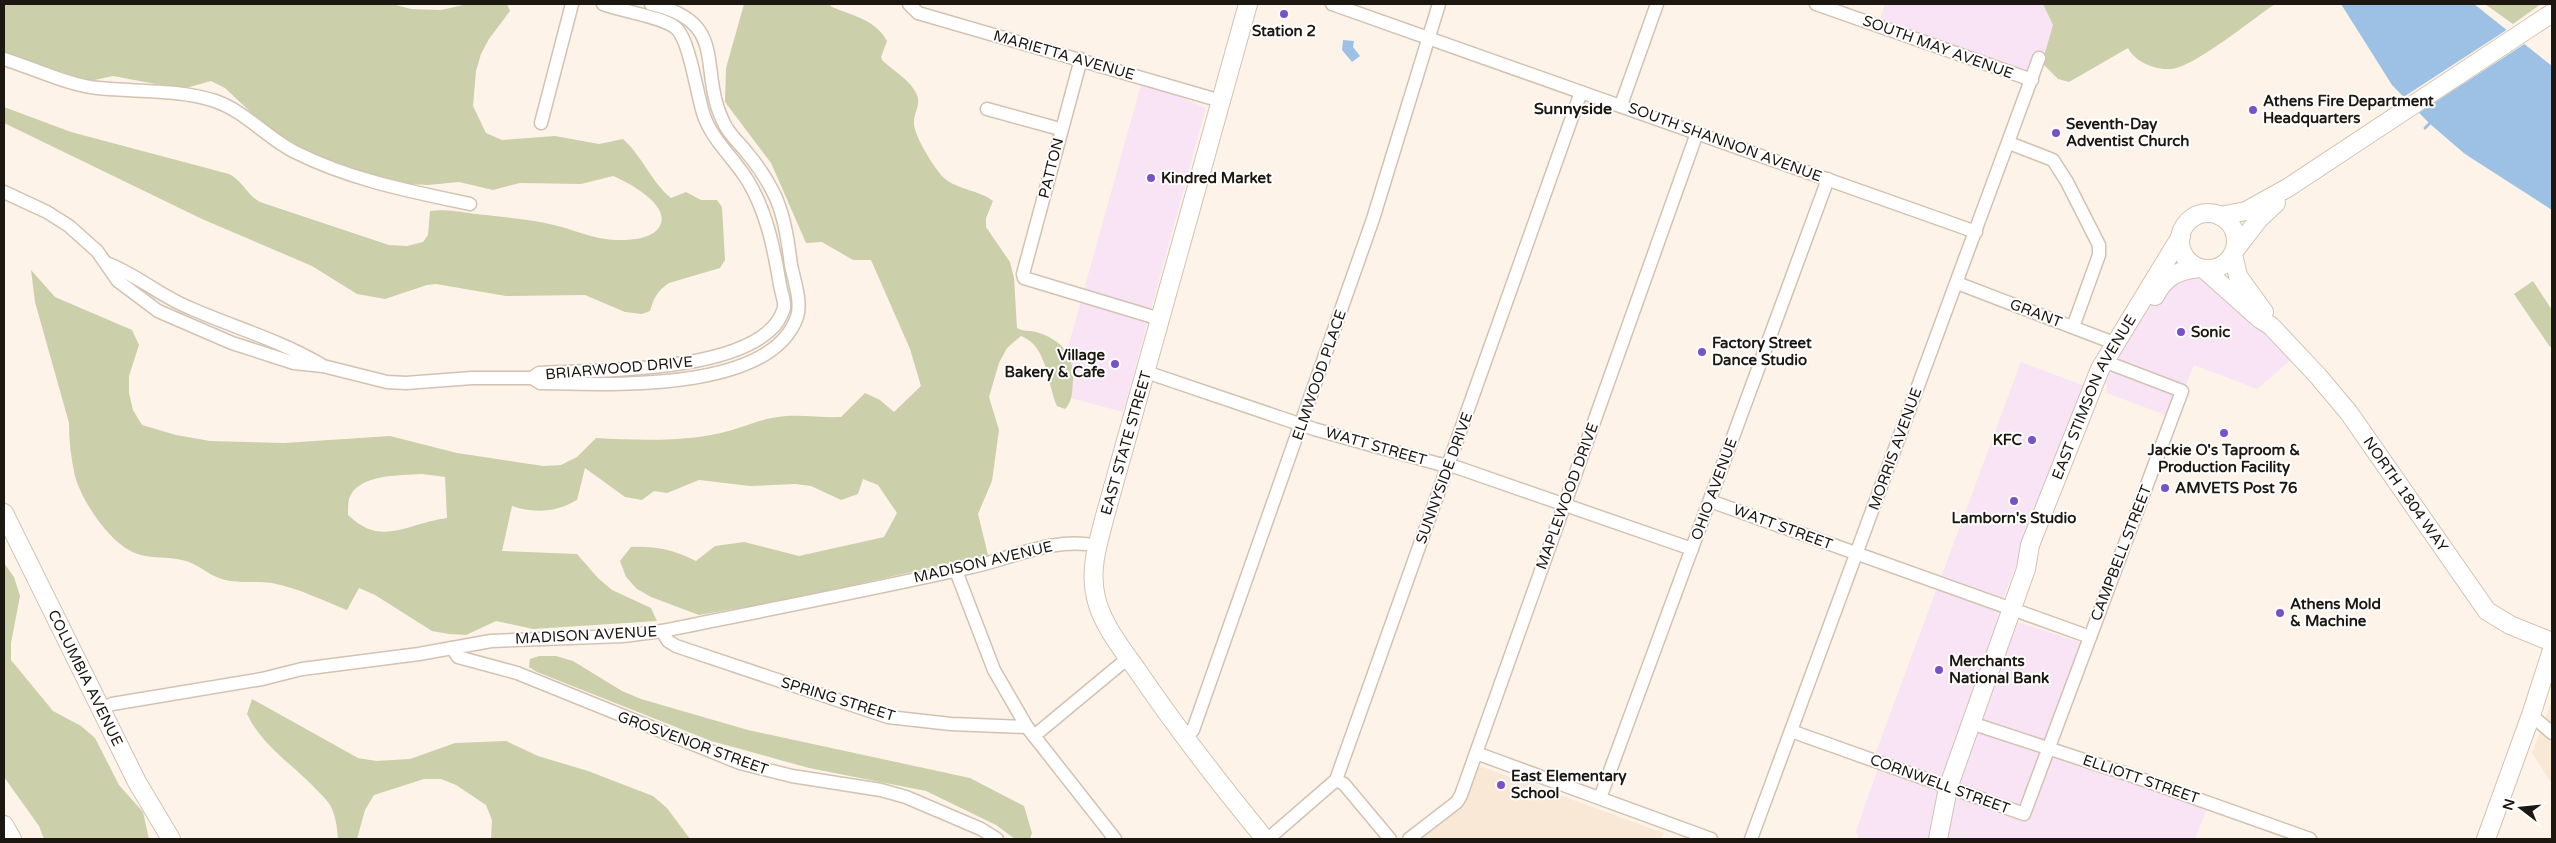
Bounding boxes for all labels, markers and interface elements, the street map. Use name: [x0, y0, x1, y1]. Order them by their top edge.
marker: Station 2: [1278, 8, 1290, 20]
street label: SOUTH MAY AVENUE: [1860, 11, 2016, 83]
place label: Station 2: [1252, 22, 1316, 40]
street label: MARIETTA AVENUE: [991, 26, 1137, 84]
place label: Athens Fire Department Headquarters: [2263, 92, 2434, 128]
district label: Sunnyside: [1534, 99, 1612, 119]
street label: SOUTH SHANNON AVENUE: [1626, 99, 1824, 185]
marker: Athens Fire Department Headquarters: [2247, 104, 2259, 116]
place label: Seventh-Day Adventist Church: [2066, 115, 2189, 150]
marker: Seventh-Day Adventist Church: [2050, 127, 2062, 139]
street label: PATTON: [1035, 136, 1067, 200]
place label: Kindred Market: [1161, 169, 1272, 187]
marker: Kindred Market: [1145, 172, 1157, 184]
street label: GRANT: [2007, 295, 2065, 331]
street label: ELMWOOD PLACE: [1288, 307, 1350, 443]
street label: EAST STIMSON AVENUE: [2048, 312, 2140, 482]
place label: Sonic: [2191, 323, 2230, 341]
marker: Sonic: [2175, 326, 2187, 338]
place label: Factory Street Dance Studio: [1712, 334, 1812, 369]
place label: Village Bakery & Cafe: [1005, 346, 1106, 382]
marker: Factory Street Dance Studio: [1696, 346, 1708, 358]
street label: BRIARWOOD DRIVE: [544, 353, 694, 383]
marker: Village Bakery & Cafe: [1109, 358, 1121, 370]
street label: EAST STATE STREET: [1097, 369, 1155, 517]
street label: MORRIS AVENUE: [1864, 385, 1926, 513]
street label: SUNNYSIDE DRIVE: [1412, 410, 1476, 546]
street label: MAPLEWOOD DRIVE: [1532, 420, 1602, 572]
street label: WATT STREET: [1323, 423, 1429, 469]
marker: Jackie O's Taproom & Production Facility: [2218, 427, 2230, 439]
place label: KFC: [1993, 431, 2023, 449]
street label: NORTH 1804 WAY: [2359, 433, 2452, 555]
marker: KFC: [2026, 434, 2038, 446]
street label: OHIO AVENUE: [1687, 435, 1741, 543]
place label: Jackie O's Taproom & Production Facility: [2147, 441, 2300, 477]
place label: AMVETS Post 76: [2175, 479, 2298, 497]
marker: AMVETS Post 76: [2159, 482, 2171, 494]
street label: CAMPBELL STREET: [2087, 483, 2155, 623]
marker: Lamborn's Studio: [2008, 495, 2020, 507]
street label: WATT STREET: [1731, 501, 1835, 553]
place label: Lamborn's Studio: [1952, 509, 2076, 527]
street label: MADISON AVENUE: [912, 537, 1054, 587]
place label: Athens Mold & Machine: [2290, 595, 2381, 630]
street label: COLUMBIA AVENUE: [44, 607, 127, 749]
marker: Athens Mold & Machine: [2274, 607, 2286, 619]
street label: MADISON AVENUE: [515, 622, 657, 648]
place label: Merchants National Bank: [1949, 652, 2049, 687]
marker: Merchants National Bank: [1933, 664, 1945, 676]
street label: SPRING STREET: [779, 673, 897, 725]
street label: GROSVENOR STREET: [615, 707, 771, 779]
street label: CORNWELL STREET: [1868, 750, 2012, 818]
street label: ELLIOTT STREET: [2080, 751, 2202, 807]
place label: East Elementary School: [1511, 767, 1627, 802]
marker: East Elementary School: [1495, 779, 1507, 791]
north arrow: [2496, 783, 2546, 833]
text: N: [2499, 797, 2519, 812]

